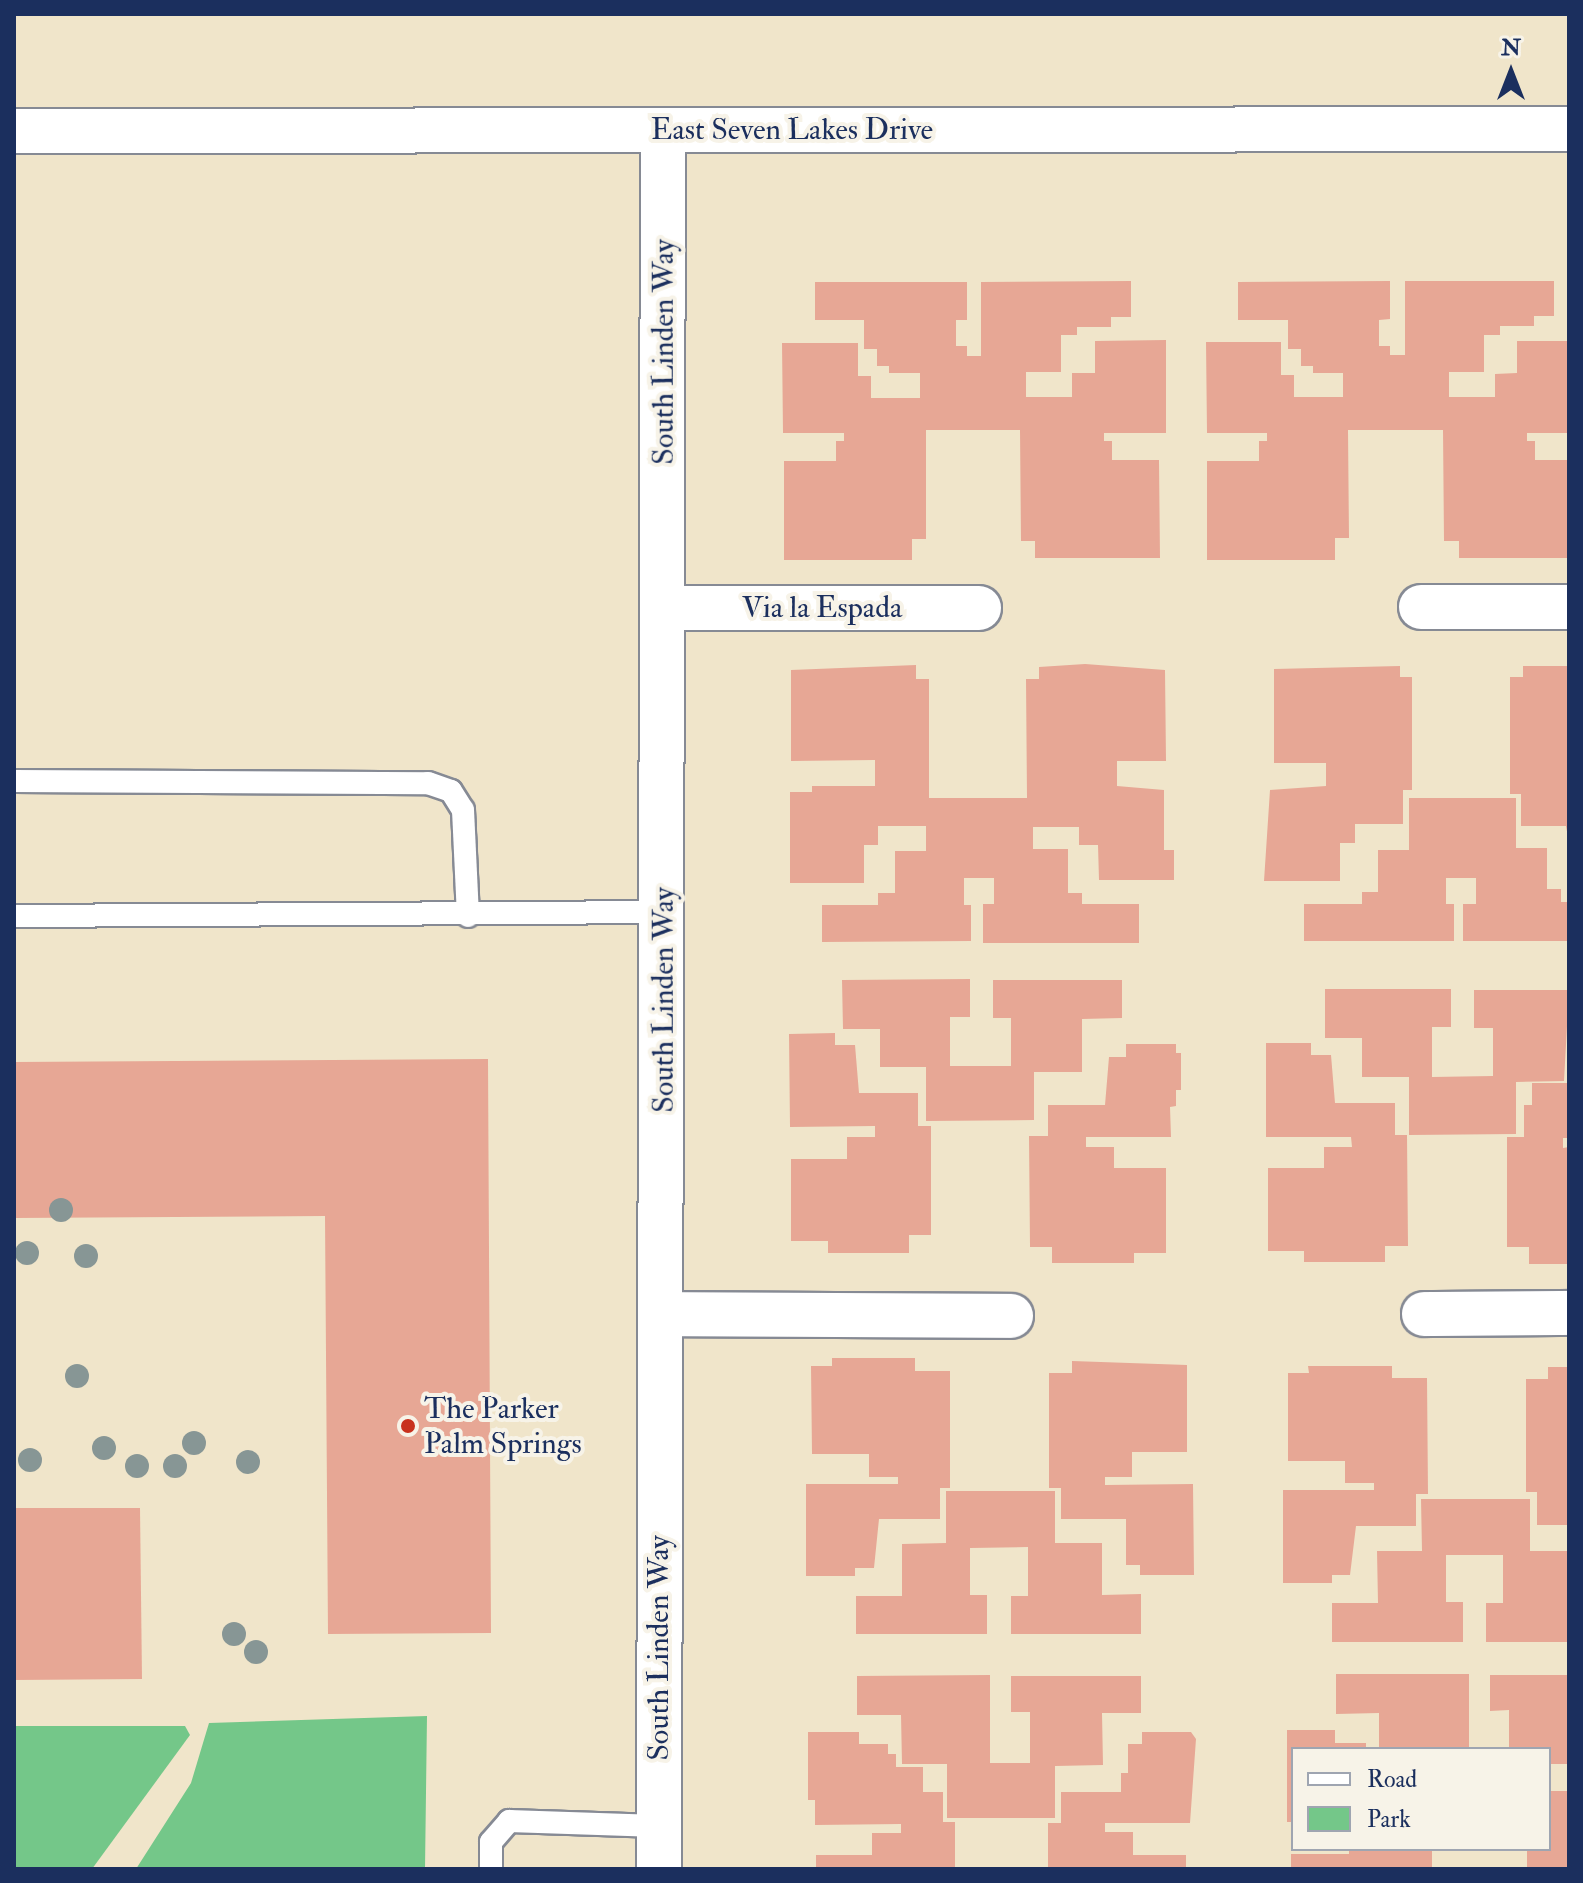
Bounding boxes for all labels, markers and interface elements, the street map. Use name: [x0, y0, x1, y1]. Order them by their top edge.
north arrow: [1471, 32, 1551, 112]
text: N: [1501, 34, 1521, 62]
street label: East Seven Lakes Drive: [651, 112, 933, 148]
street label: South Linden Way: [646, 239, 682, 465]
street label: Via la Espada: [742, 590, 902, 626]
street label: South Linden Way: [646, 887, 682, 1113]
place label: The Parker Palm Springs: [424, 1391, 582, 1462]
marker: The Parker Palm Springs: [399, 1417, 417, 1435]
street label: South Linden Way: [641, 1535, 677, 1761]
legend: [1291, 1747, 1551, 1851]
text: Road: [1367, 1764, 1417, 1795]
text: Park: [1367, 1804, 1411, 1835]

